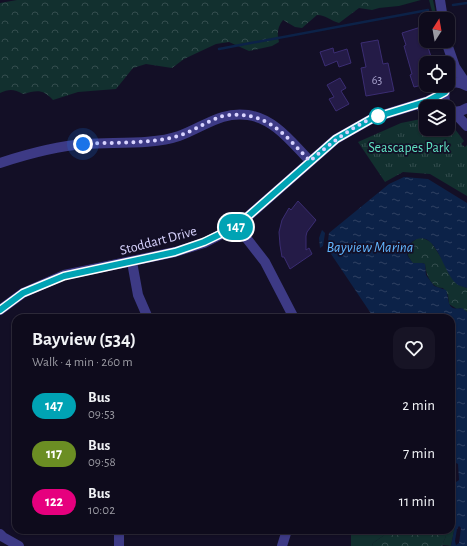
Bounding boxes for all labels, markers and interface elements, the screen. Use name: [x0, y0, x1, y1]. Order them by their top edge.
north arrow: [419, 12, 455, 48]
map controls: [419, 12, 455, 136]
button: locate: [419, 56, 455, 92]
house number: 63: [372, 74, 382, 86]
button: layers: [419, 100, 455, 136]
unlabelled marker: [369, 107, 387, 125]
your location: [73, 134, 93, 154]
park label: Seascapes Park: [368, 141, 450, 155]
line badge: 147: [213, 214, 259, 240]
text: 147: [227, 220, 245, 234]
street label: Stoddart Drive: [118, 224, 198, 258]
water label: Bayview Marina: [327, 240, 413, 255]
button: heart: [393, 327, 435, 369]
text: Bayview (534): [32, 330, 136, 349]
text: Walk · 4 min · 260 m: [32, 356, 133, 369]
text: Bus: [88, 390, 110, 405]
text: 2 min: [402, 398, 435, 413]
text: 147: [45, 399, 63, 413]
text: 09:53: [88, 408, 115, 421]
text: Bus: [88, 438, 110, 453]
text: 7 min: [403, 446, 435, 461]
text: 117: [46, 447, 62, 461]
text: 09:58: [88, 456, 116, 469]
text: Bus: [88, 486, 110, 501]
text: 11 min: [399, 494, 435, 509]
text: 122: [45, 495, 63, 509]
text: 10:02: [88, 504, 115, 517]

